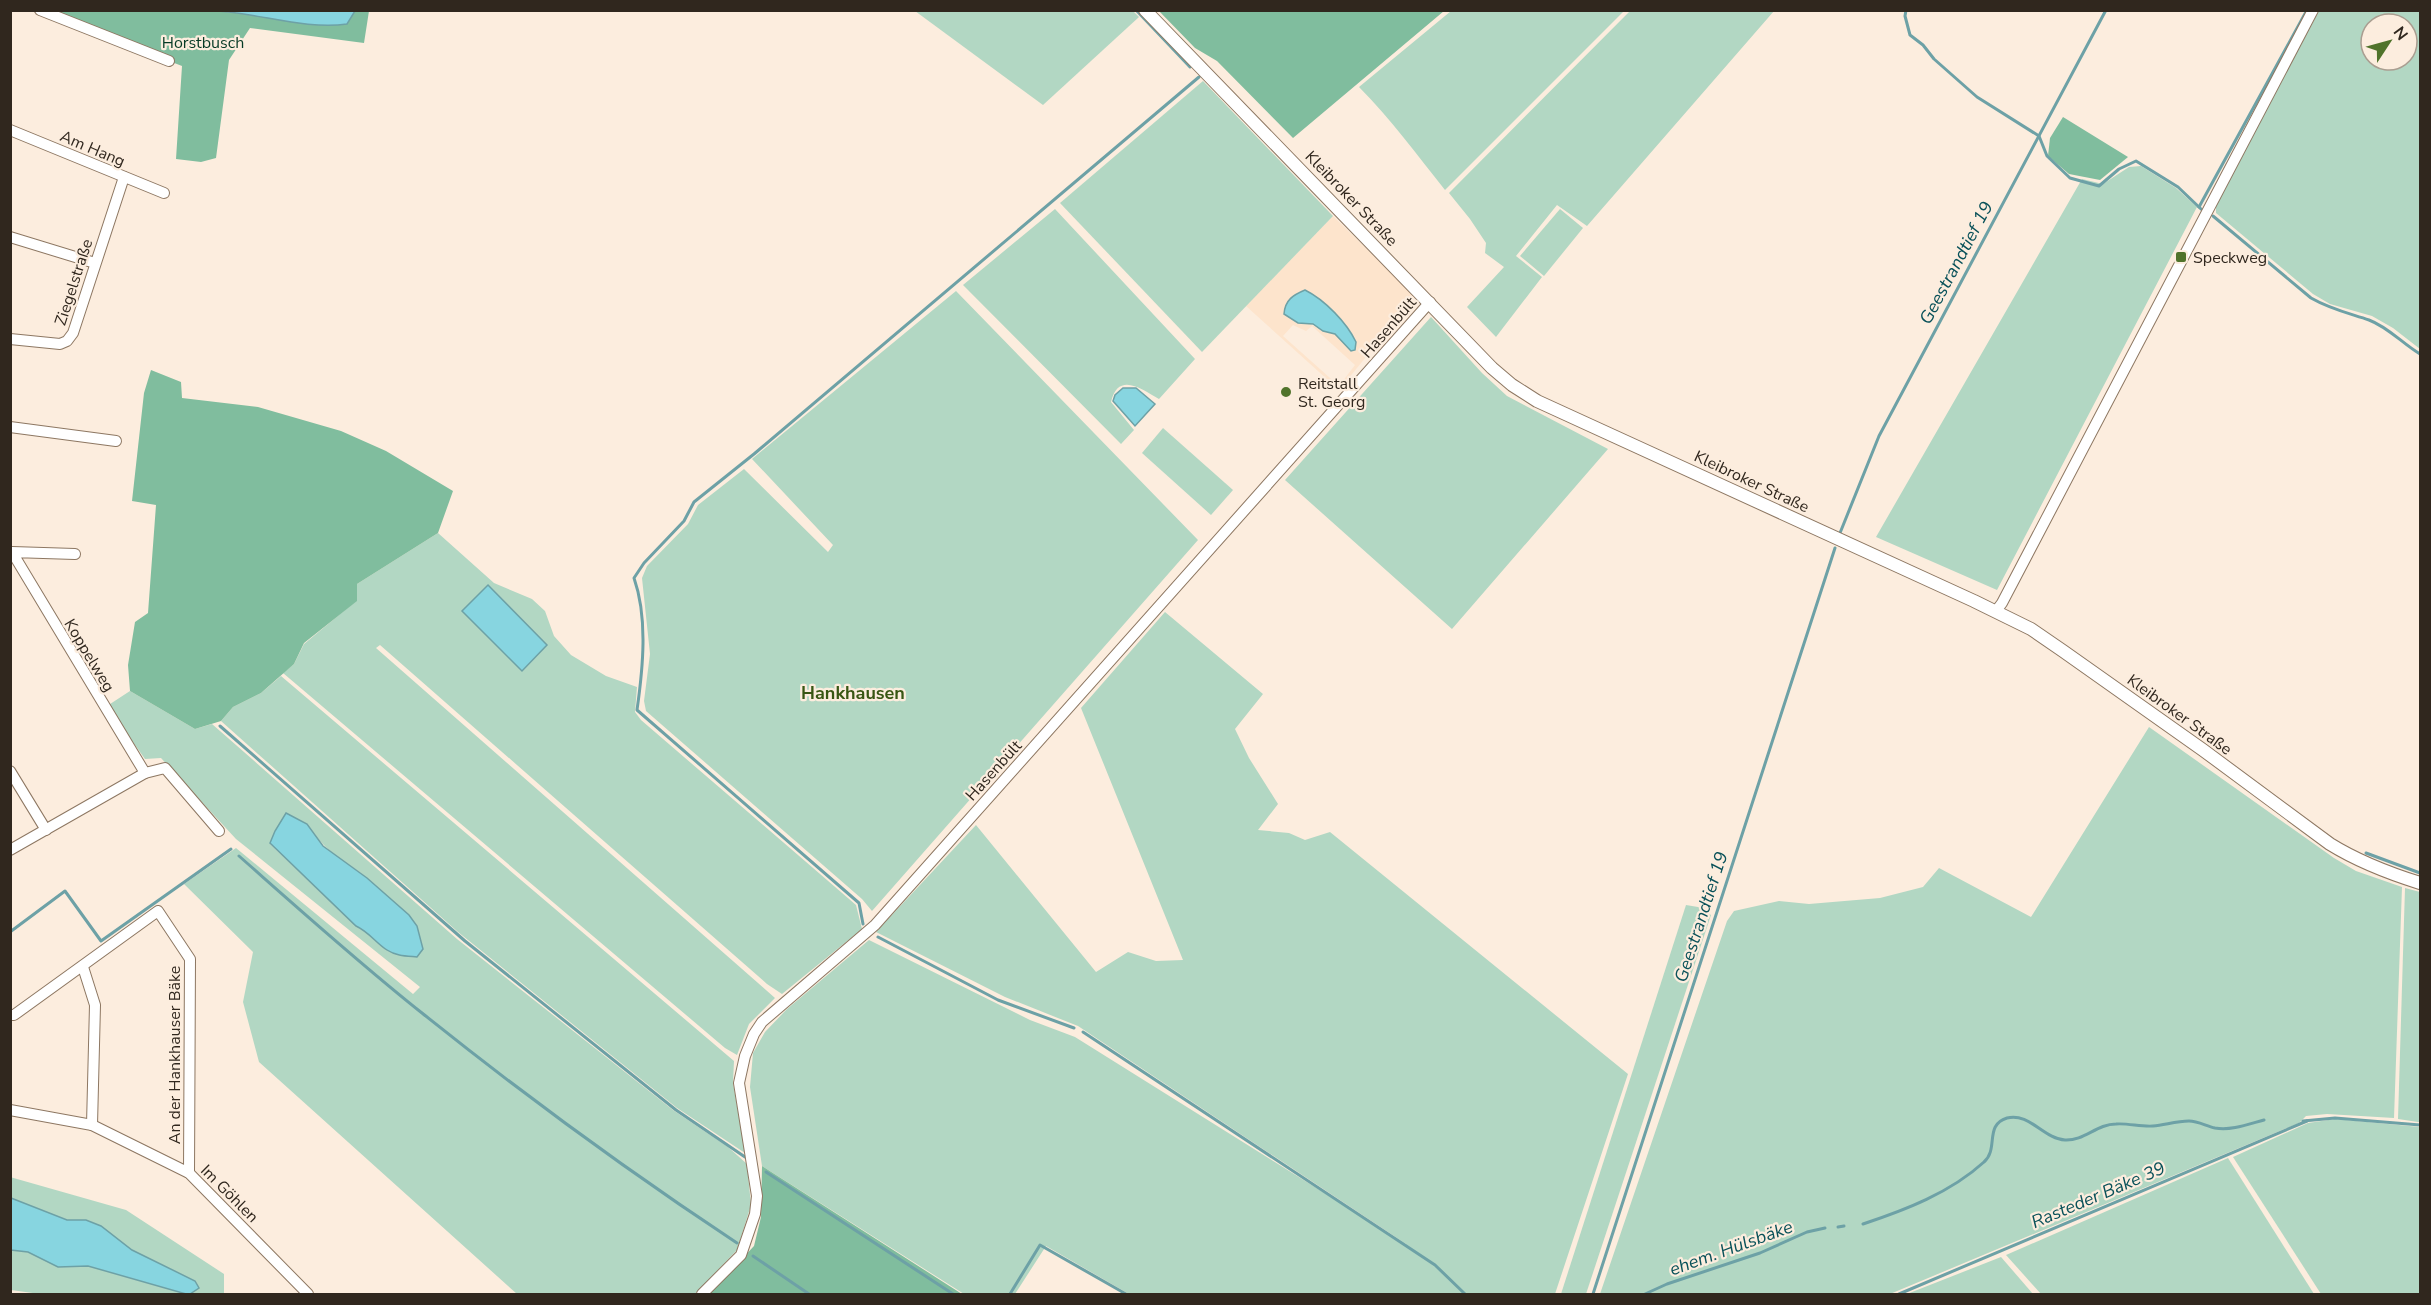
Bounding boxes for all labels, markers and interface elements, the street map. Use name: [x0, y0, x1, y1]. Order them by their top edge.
north arrow: [2359, 12, 2419, 72]
text: N: [2388, 22, 2413, 45]
park label: Horstbusch: [162, 32, 244, 54]
street label: Am Hang: [57, 125, 128, 172]
street label: Kleibroker Straße: [1300, 146, 1403, 251]
water label: Geestrandtief 19: [1913, 197, 1999, 329]
street label: Ziegelstraße: [50, 236, 98, 328]
place label: Speckweg: [2193, 247, 2267, 269]
marker: Speckweg: [2174, 250, 2188, 264]
street label: Hasenbült: [1356, 292, 1422, 363]
place label: Reitstall St. Georg: [1298, 373, 1365, 413]
marker: Reitstall St. Georg: [1279, 385, 1293, 399]
street label: Kleibroker Straße: [1690, 446, 1813, 518]
street label: Koppelweg: [59, 615, 120, 696]
street label: Kleibroker Straße: [2122, 669, 2236, 760]
district label: Hankhausen: [801, 681, 905, 705]
street label: Hasenbült: [961, 735, 1027, 806]
water label: Geestrandtief 19: [1669, 848, 1733, 985]
street label: An der Hankhauser Bäke: [164, 966, 186, 1144]
water label: Rasteder Bäke 39: [2027, 1156, 2169, 1234]
street label: Im Göhlen: [195, 1160, 263, 1228]
water label: ehem. Hülsbäke: [1666, 1214, 1796, 1281]

